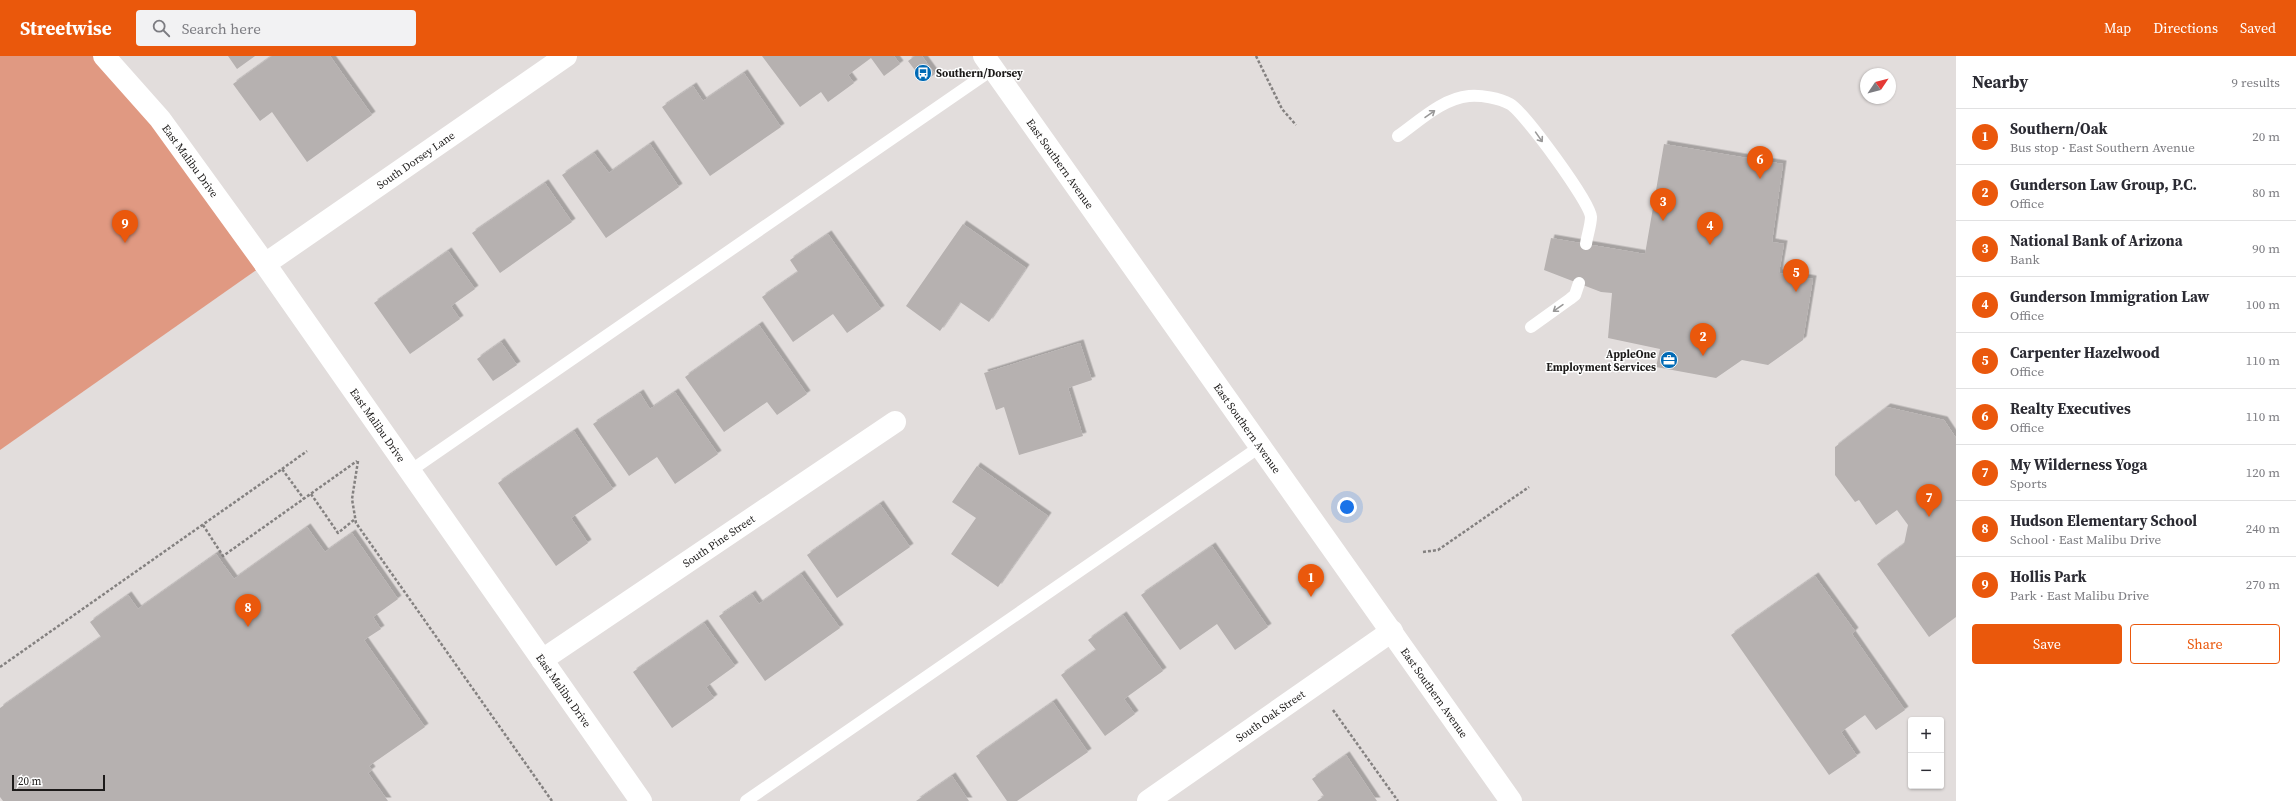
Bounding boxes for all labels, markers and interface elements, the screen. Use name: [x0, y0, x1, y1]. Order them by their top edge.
search box: [136, 10, 416, 46]
text: Streetwise: [20, 15, 112, 41]
icon: search: [150, 17, 172, 39]
text: Search here: [182, 18, 261, 39]
text: Map: [2104, 18, 2131, 38]
text: Directions: [2153, 18, 2218, 38]
text: Saved: [2240, 18, 2276, 38]
bus stop icon: Southern/Dorsey: [913, 63, 933, 83]
place label: Southern/Dorsey: [936, 66, 1023, 81]
north arrow: [1860, 68, 1896, 104]
text: Nearby: [1972, 70, 2028, 94]
text: 9 results: [2232, 74, 2280, 91]
one-way arrow: [1424, 110, 1435, 118]
street label: East Southern Avenue: [1023, 116, 1097, 212]
text: Southern/Oak: [2010, 118, 2108, 139]
street label: East Malibu Drive: [158, 122, 222, 201]
street label: South Dorsey Lane: [374, 128, 458, 193]
text: 1: [1981, 128, 1989, 145]
text: 20 m: [2252, 128, 2280, 145]
one-way arrow: [1535, 131, 1543, 142]
text: Bus stop · East Southern Avenue: [2010, 139, 2195, 156]
pin: 6: [1747, 146, 1773, 179]
text: Gunderson Law Group, P.C.: [2010, 174, 2197, 195]
text: 2: [1981, 184, 1989, 201]
text: 80 m: [2252, 184, 2280, 201]
pin: 3: [1650, 188, 1676, 221]
text: Office: [2010, 195, 2044, 212]
pin: 9: [112, 210, 138, 243]
pin: 4: [1697, 212, 1723, 245]
text: National Bank of Arizona: [2010, 230, 2183, 251]
text: 3: [1981, 240, 1989, 257]
text: 90 m: [2252, 240, 2280, 257]
text: Bank: [2010, 251, 2040, 268]
pin: 5: [1783, 259, 1809, 292]
text: Gunderson Immigration Law: [2010, 286, 2209, 307]
text: 4: [1981, 296, 1989, 313]
text: 100 m: [2246, 296, 2280, 313]
one-way arrow: [1553, 304, 1564, 312]
text: Office: [2010, 307, 2044, 324]
pin: 2: [1690, 323, 1716, 356]
text: Carpenter Hazelwood: [2010, 342, 2160, 363]
place label: AppleOne Employment Services: [1546, 347, 1656, 375]
office icon: AppleOne Employment Services: [1659, 350, 1679, 370]
text: 5: [1981, 352, 1989, 369]
text: 110 m: [2246, 352, 2280, 369]
text: Office: [2010, 363, 2044, 380]
street label: East Southern Avenue: [1210, 381, 1284, 477]
street label: East Malibu Drive: [346, 386, 409, 466]
text: Realty Executives: [2010, 398, 2131, 419]
text: 6: [1981, 408, 1989, 425]
text: 110 m: [2246, 408, 2280, 425]
text: Office: [2010, 419, 2044, 436]
text: My Wilderness Yoga: [2010, 454, 2147, 475]
text: 7: [1981, 464, 1989, 481]
text: 120 m: [2246, 464, 2280, 481]
text: Sports: [2010, 475, 2047, 492]
pin: 7: [1916, 484, 1942, 517]
your location: [1337, 497, 1357, 517]
text: Hudson Elementary School: [2010, 510, 2197, 531]
street label: South Pine Street: [680, 511, 758, 571]
text: 8: [1981, 520, 1989, 537]
text: 240 m: [2246, 520, 2280, 537]
text: School · East Malibu Drive: [2010, 531, 2161, 548]
pin: 1: [1298, 564, 1324, 597]
text: Hollis Park: [2010, 566, 2086, 587]
text: 9: [1981, 576, 1989, 593]
text: 270 m: [2246, 576, 2280, 593]
text: Park · East Malibu Drive: [2010, 587, 2149, 604]
pin: 8: [235, 594, 261, 627]
button: Save: [1972, 624, 2122, 664]
button: Share: [2130, 624, 2280, 664]
street label: East Southern Avenue: [1397, 645, 1471, 741]
street label: East Malibu Drive: [532, 651, 595, 731]
street label: South Oak Street: [1233, 687, 1309, 746]
map controls: [1908, 717, 1944, 789]
button: +: [1908, 717, 1944, 753]
button: −: [1908, 753, 1944, 789]
scale bar: [12, 773, 105, 792]
text: 20 m: [18, 774, 41, 789]

